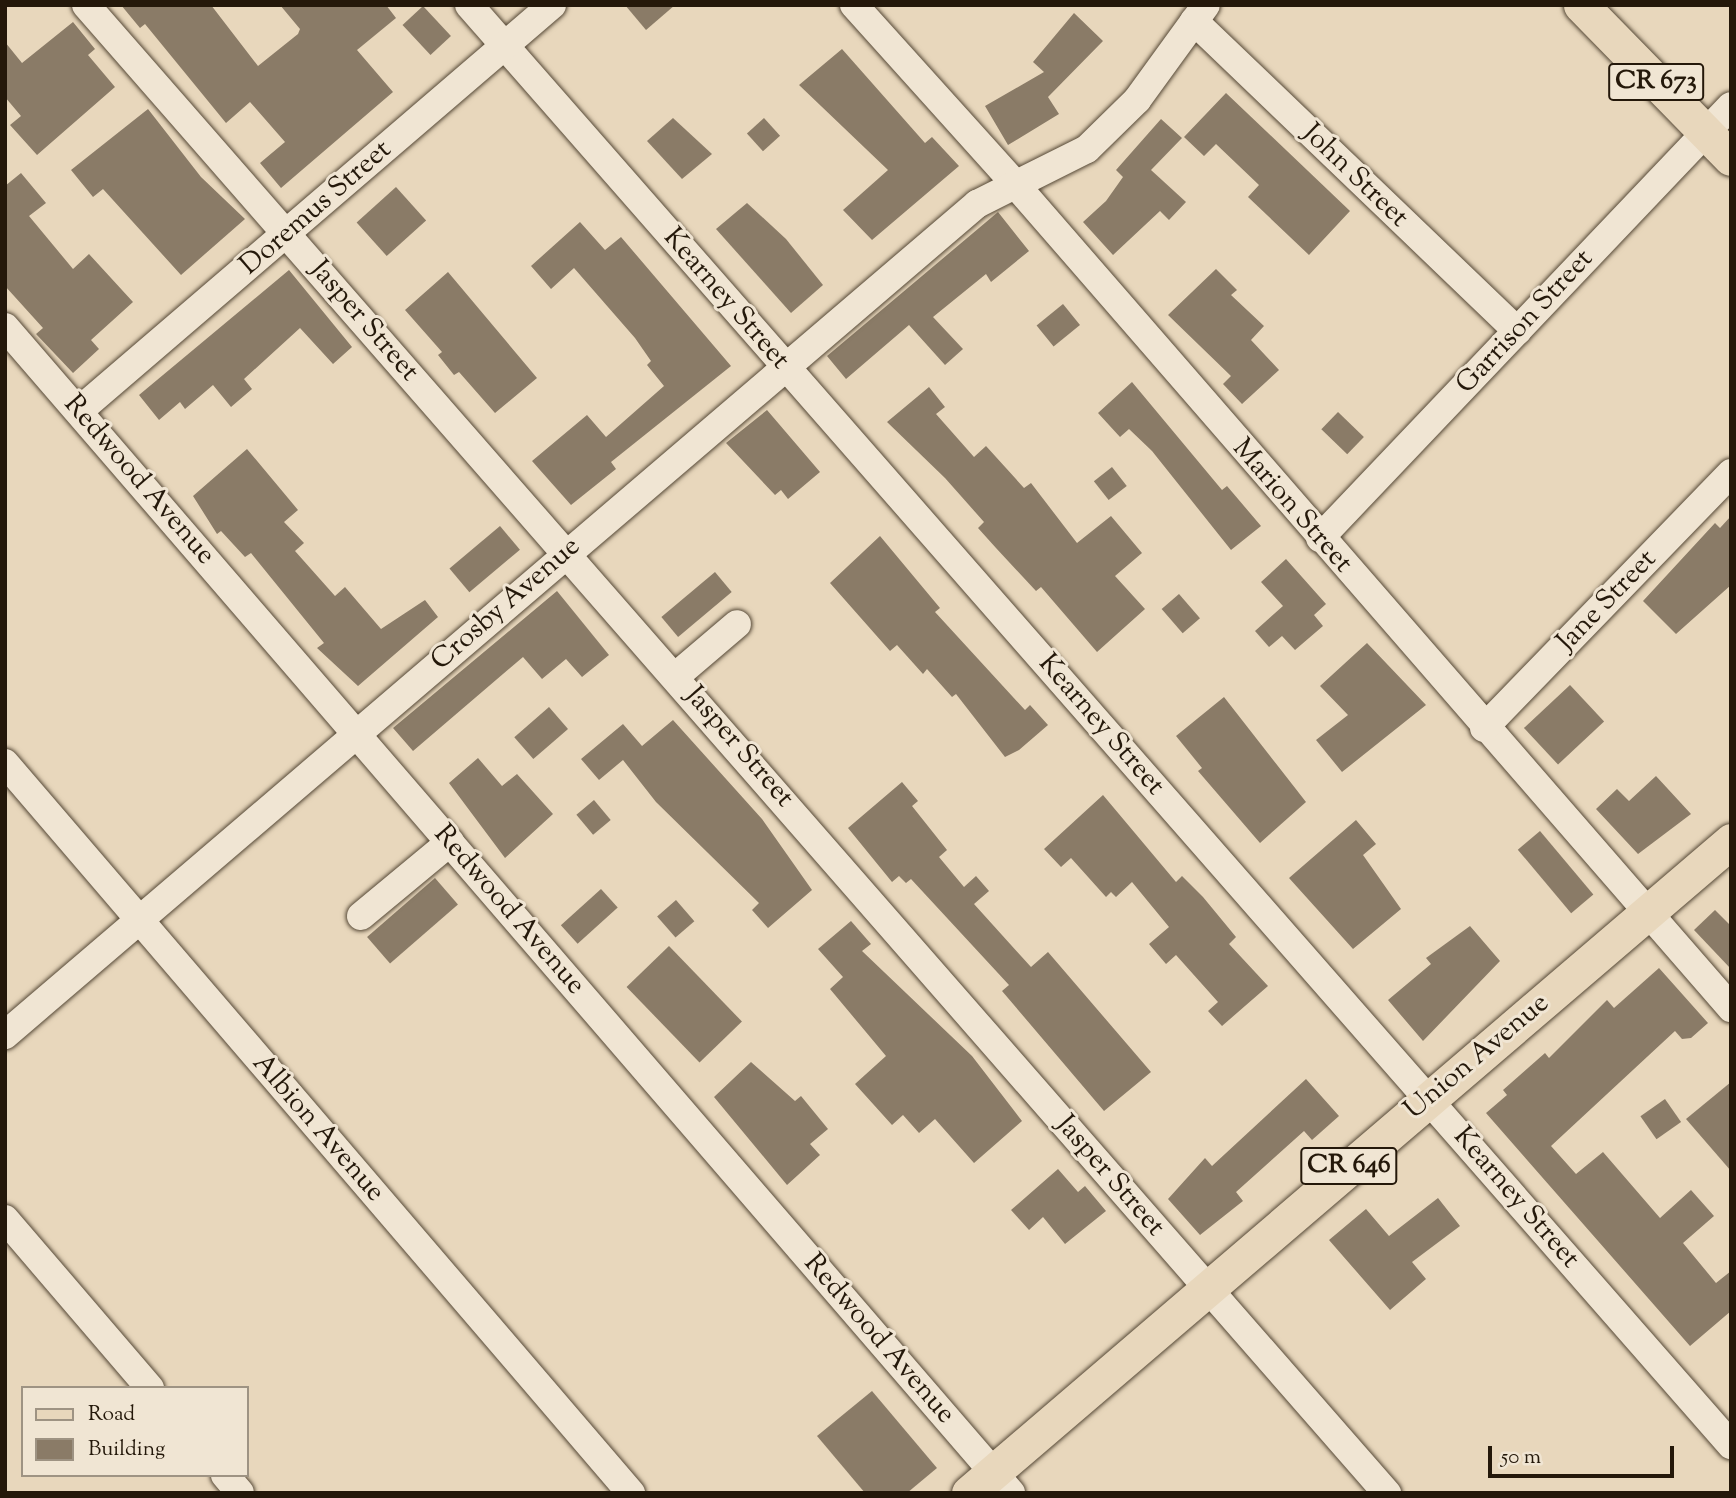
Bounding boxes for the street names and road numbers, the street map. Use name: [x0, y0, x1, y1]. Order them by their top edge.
road number: CR 673: [1607, 60, 1705, 104]
street label: John Street: [1295, 117, 1415, 235]
street label: Doremus Street: [234, 133, 398, 283]
street label: Kearney Street: [656, 221, 796, 377]
street label: Garrison Street: [1449, 243, 1601, 401]
street label: Jasper Street: [302, 254, 426, 388]
street label: Redwood Avenue: [56, 388, 222, 572]
street label: Marion Street: [1225, 432, 1359, 580]
street label: Crosby Avenue: [425, 530, 587, 678]
street label: Jane Street: [1550, 543, 1664, 659]
street label: Kearney Street: [1031, 647, 1171, 803]
street label: Jasper Street: [677, 680, 801, 814]
street label: Redwood Avenue: [426, 818, 592, 1002]
street label: Union Avenue: [1398, 987, 1556, 1127]
street label: Albion Avenue: [245, 1047, 391, 1209]
street label: Jasper Street: [1048, 1109, 1172, 1243]
street label: Kearney Street: [1446, 1120, 1586, 1276]
road number: CR 646: [1300, 1144, 1398, 1189]
street label: Redwood Avenue: [796, 1247, 962, 1431]

